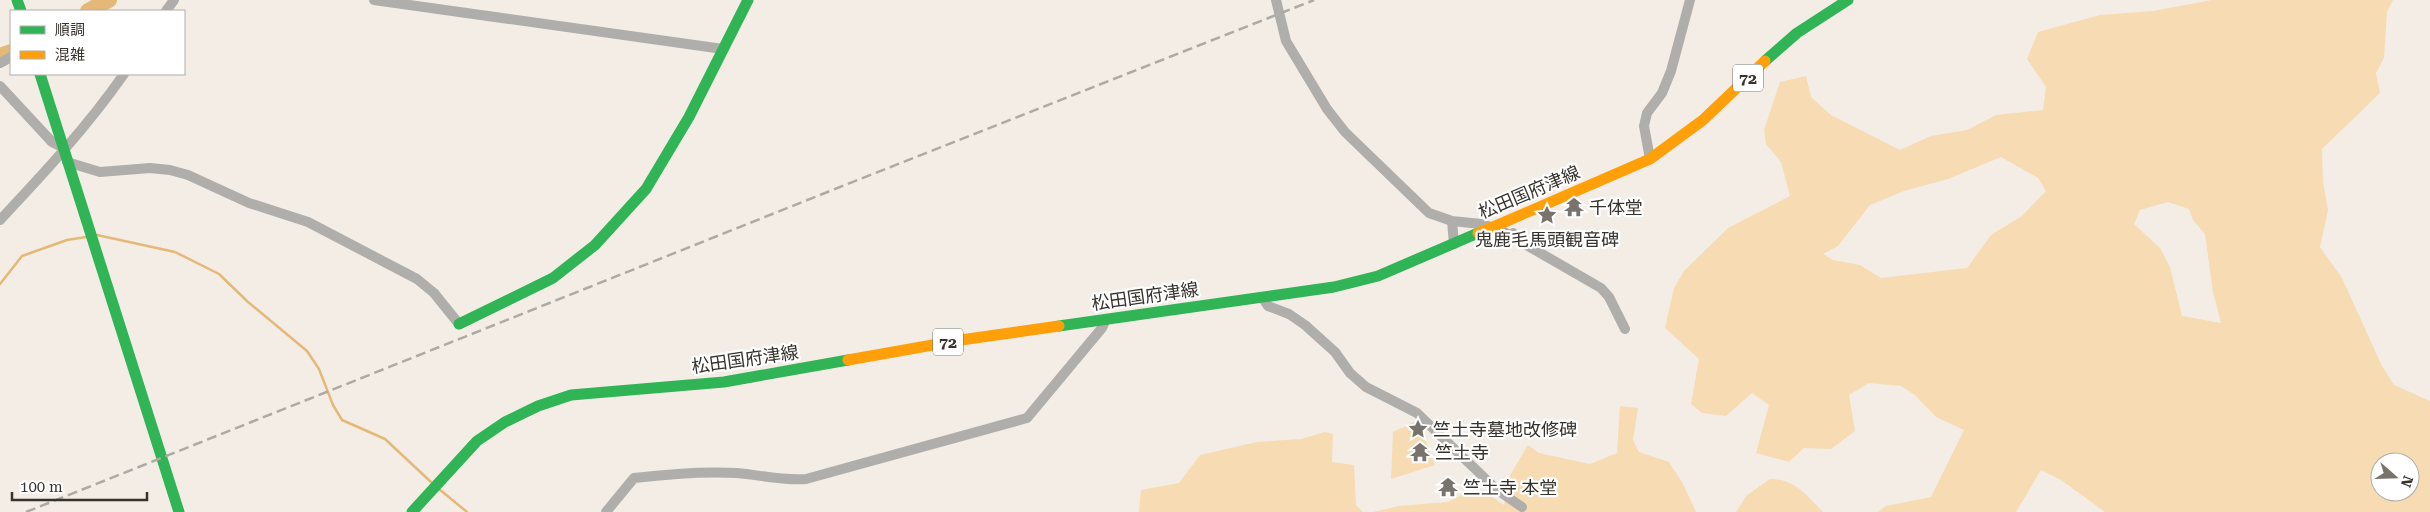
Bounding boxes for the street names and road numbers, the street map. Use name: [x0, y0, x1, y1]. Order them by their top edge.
road number: 72: [1733, 64, 1763, 92]
street label: 松田国府津線: [1475, 161, 1583, 223]
street label: 松田国府津線: [1090, 278, 1200, 314]
road number: 72: [933, 328, 963, 356]
street label: 松田国府津線: [690, 341, 800, 377]

